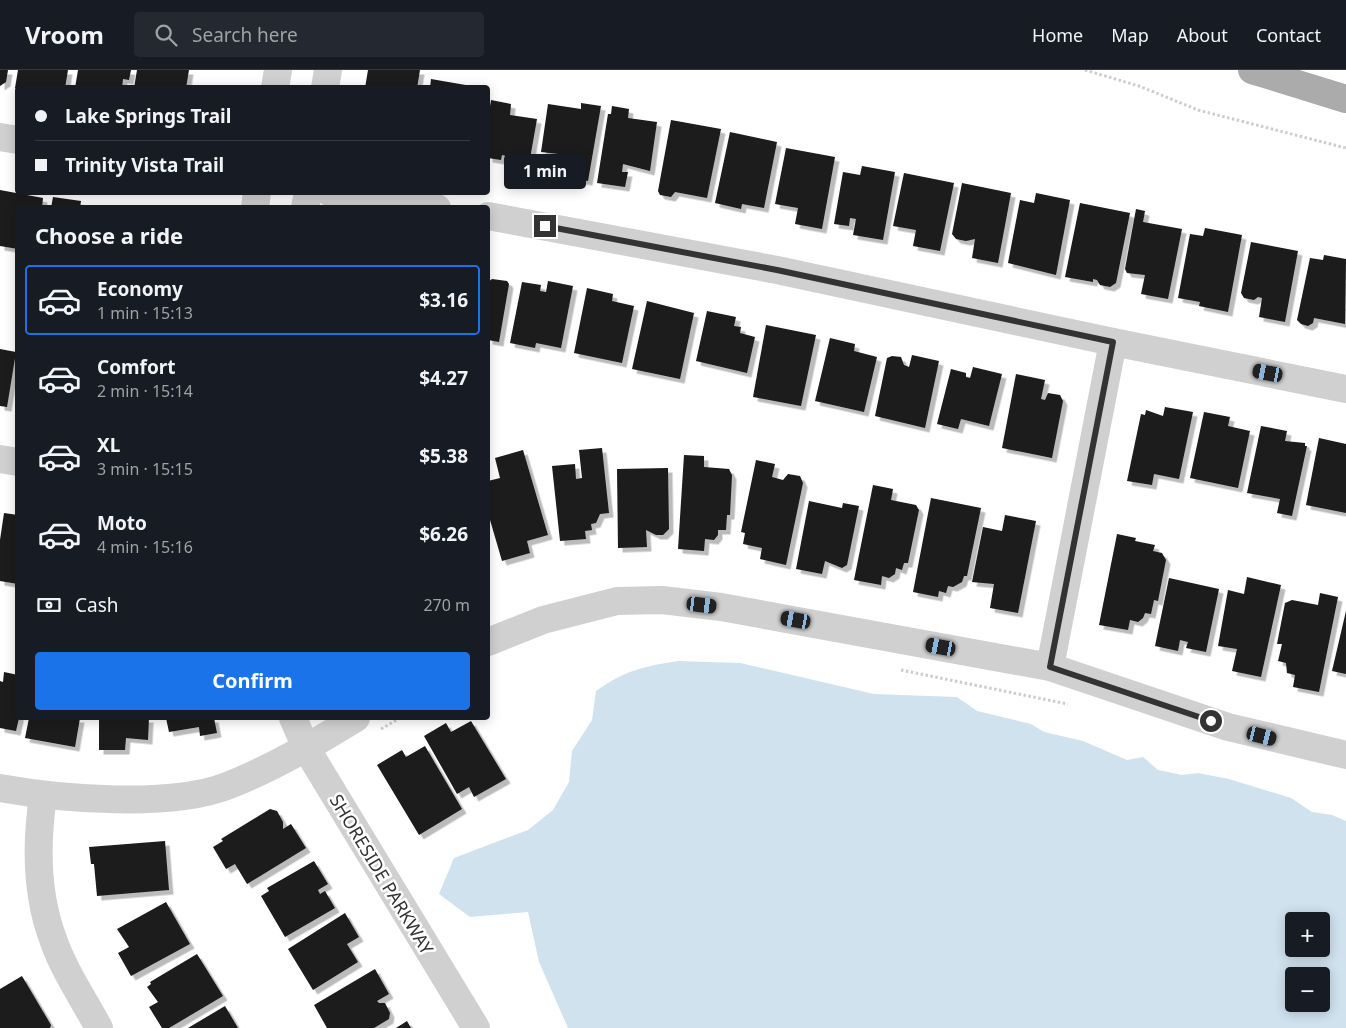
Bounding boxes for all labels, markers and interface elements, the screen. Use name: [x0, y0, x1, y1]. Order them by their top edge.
search box: [134, 12, 484, 57]
text: Vroom: [25, 18, 104, 51]
icon: search: [152, 21, 180, 49]
text: Search here: [192, 22, 298, 48]
text: Home: [1032, 23, 1083, 47]
text: Map: [1111, 23, 1149, 47]
text: About: [1177, 23, 1228, 47]
text: Contact: [1256, 23, 1321, 47]
text: Lake Springs Trail: [65, 103, 231, 129]
text: Trinity Vista Trail: [65, 152, 224, 178]
callout: 1 min: [504, 154, 586, 188]
text: 1 min: [523, 160, 567, 182]
route end: [534, 215, 556, 237]
text: Choose a ride: [35, 220, 183, 250]
text: Economy: [97, 276, 183, 302]
icon: car: [37, 278, 82, 323]
text: $3.16: [419, 287, 468, 313]
text: 1 min · 15:13: [97, 302, 193, 324]
text: Comfort: [97, 354, 176, 380]
icon: car: [37, 356, 82, 401]
car: [1251, 363, 1284, 383]
text: $4.27: [419, 365, 468, 391]
text: 2 min · 15:14: [97, 380, 193, 402]
text: XL: [97, 432, 120, 458]
icon: car: [37, 434, 82, 479]
text: $5.38: [419, 443, 468, 469]
text: 3 min · 15:15: [97, 458, 193, 480]
text: Moto: [97, 510, 147, 536]
icon: car: [37, 512, 82, 557]
text: $6.26: [419, 521, 468, 547]
text: 4 min · 15:16: [97, 536, 193, 558]
icon: cash: [35, 591, 63, 619]
text: Cash: [75, 592, 119, 618]
text: 270 m: [423, 594, 470, 616]
car: [686, 596, 717, 614]
car: [779, 610, 812, 630]
car: [924, 637, 957, 657]
button: Confirm: [35, 652, 470, 710]
route start: [1200, 710, 1222, 732]
car: [1245, 725, 1278, 747]
street label: SHORESIDE PARKWAY: [325, 789, 440, 959]
map controls: [1285, 912, 1330, 1012]
button: +: [1285, 912, 1330, 957]
button: −: [1285, 967, 1330, 1012]

